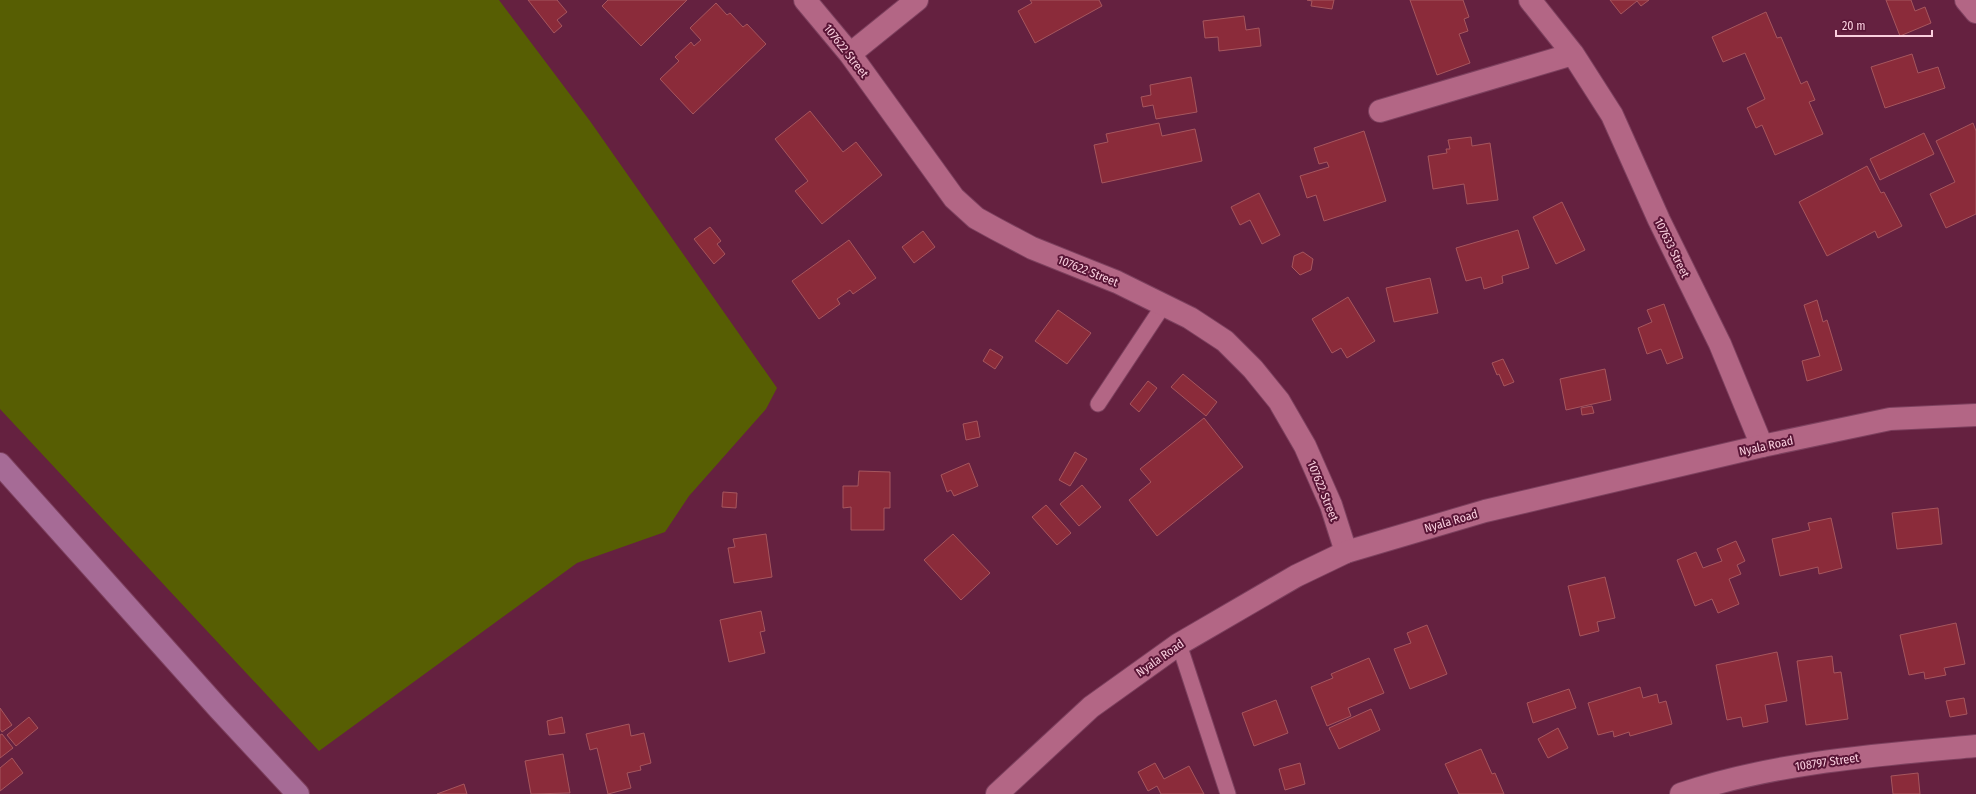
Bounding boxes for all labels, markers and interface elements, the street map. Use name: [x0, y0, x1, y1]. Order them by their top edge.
scale bar: [1836, 12, 1932, 38]
text: 20 m: [1842, 19, 1866, 33]
street label: 107622 Street: [821, 21, 871, 81]
street label: 107633 Street: [1652, 216, 1692, 280]
street label: 107622 Street: [1056, 253, 1120, 290]
street label: Nyala Road: [1738, 433, 1794, 459]
street label: 107622 Street: [1305, 459, 1342, 523]
street label: Nyala Road: [1423, 507, 1479, 535]
street label: Nyala Road: [1133, 637, 1187, 679]
street label: 108797 Street: [1794, 751, 1860, 773]

